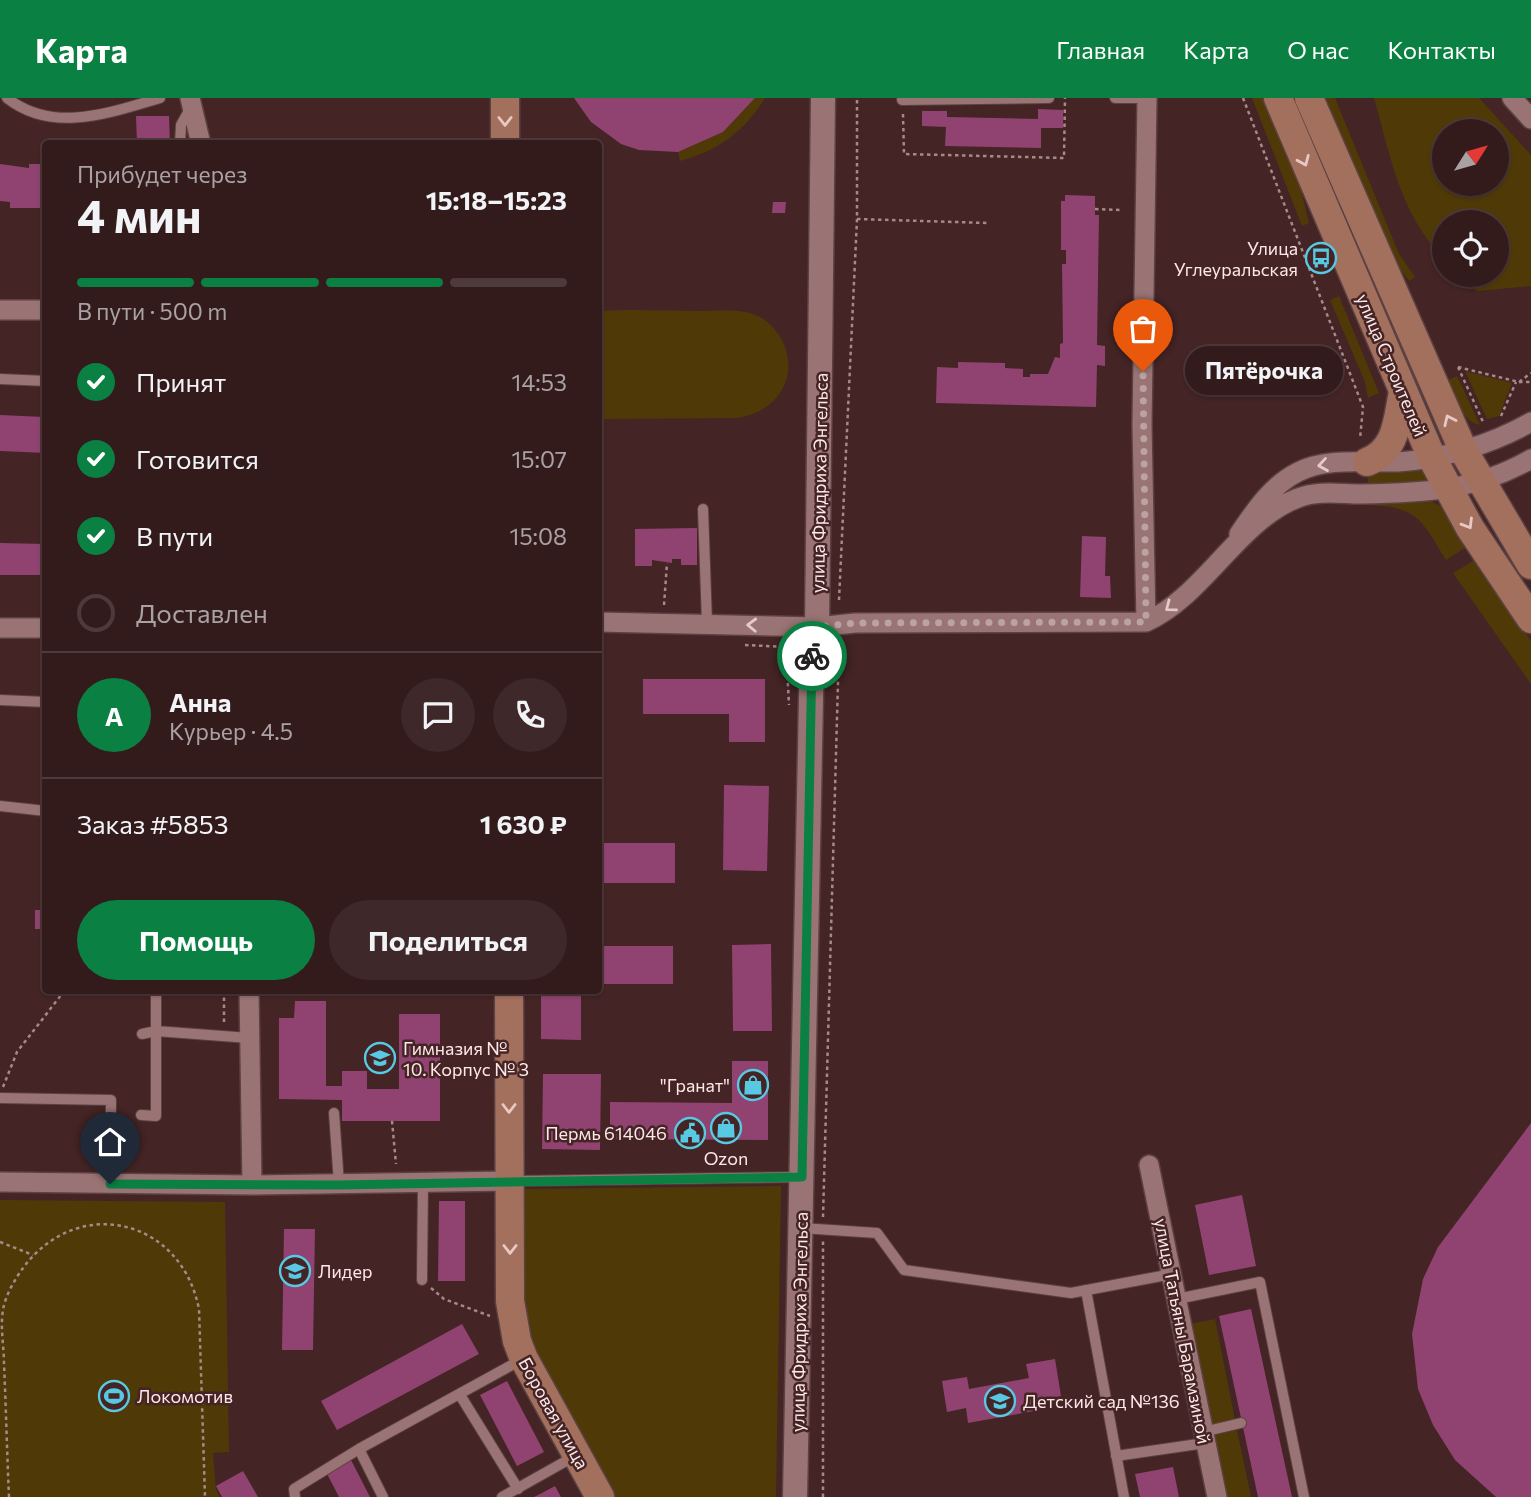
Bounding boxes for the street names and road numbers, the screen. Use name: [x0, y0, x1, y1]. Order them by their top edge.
street label: улица Строителей: [1352, 290, 1432, 440]
street label: улица Фридриха Энгельса: [806, 373, 832, 593]
street label: улица Фридриха Энгельса: [786, 1212, 812, 1432]
street label: улица Татьяны Барамзиной: [1150, 1216, 1216, 1446]
street label: Боровая улица: [514, 1353, 594, 1473]

